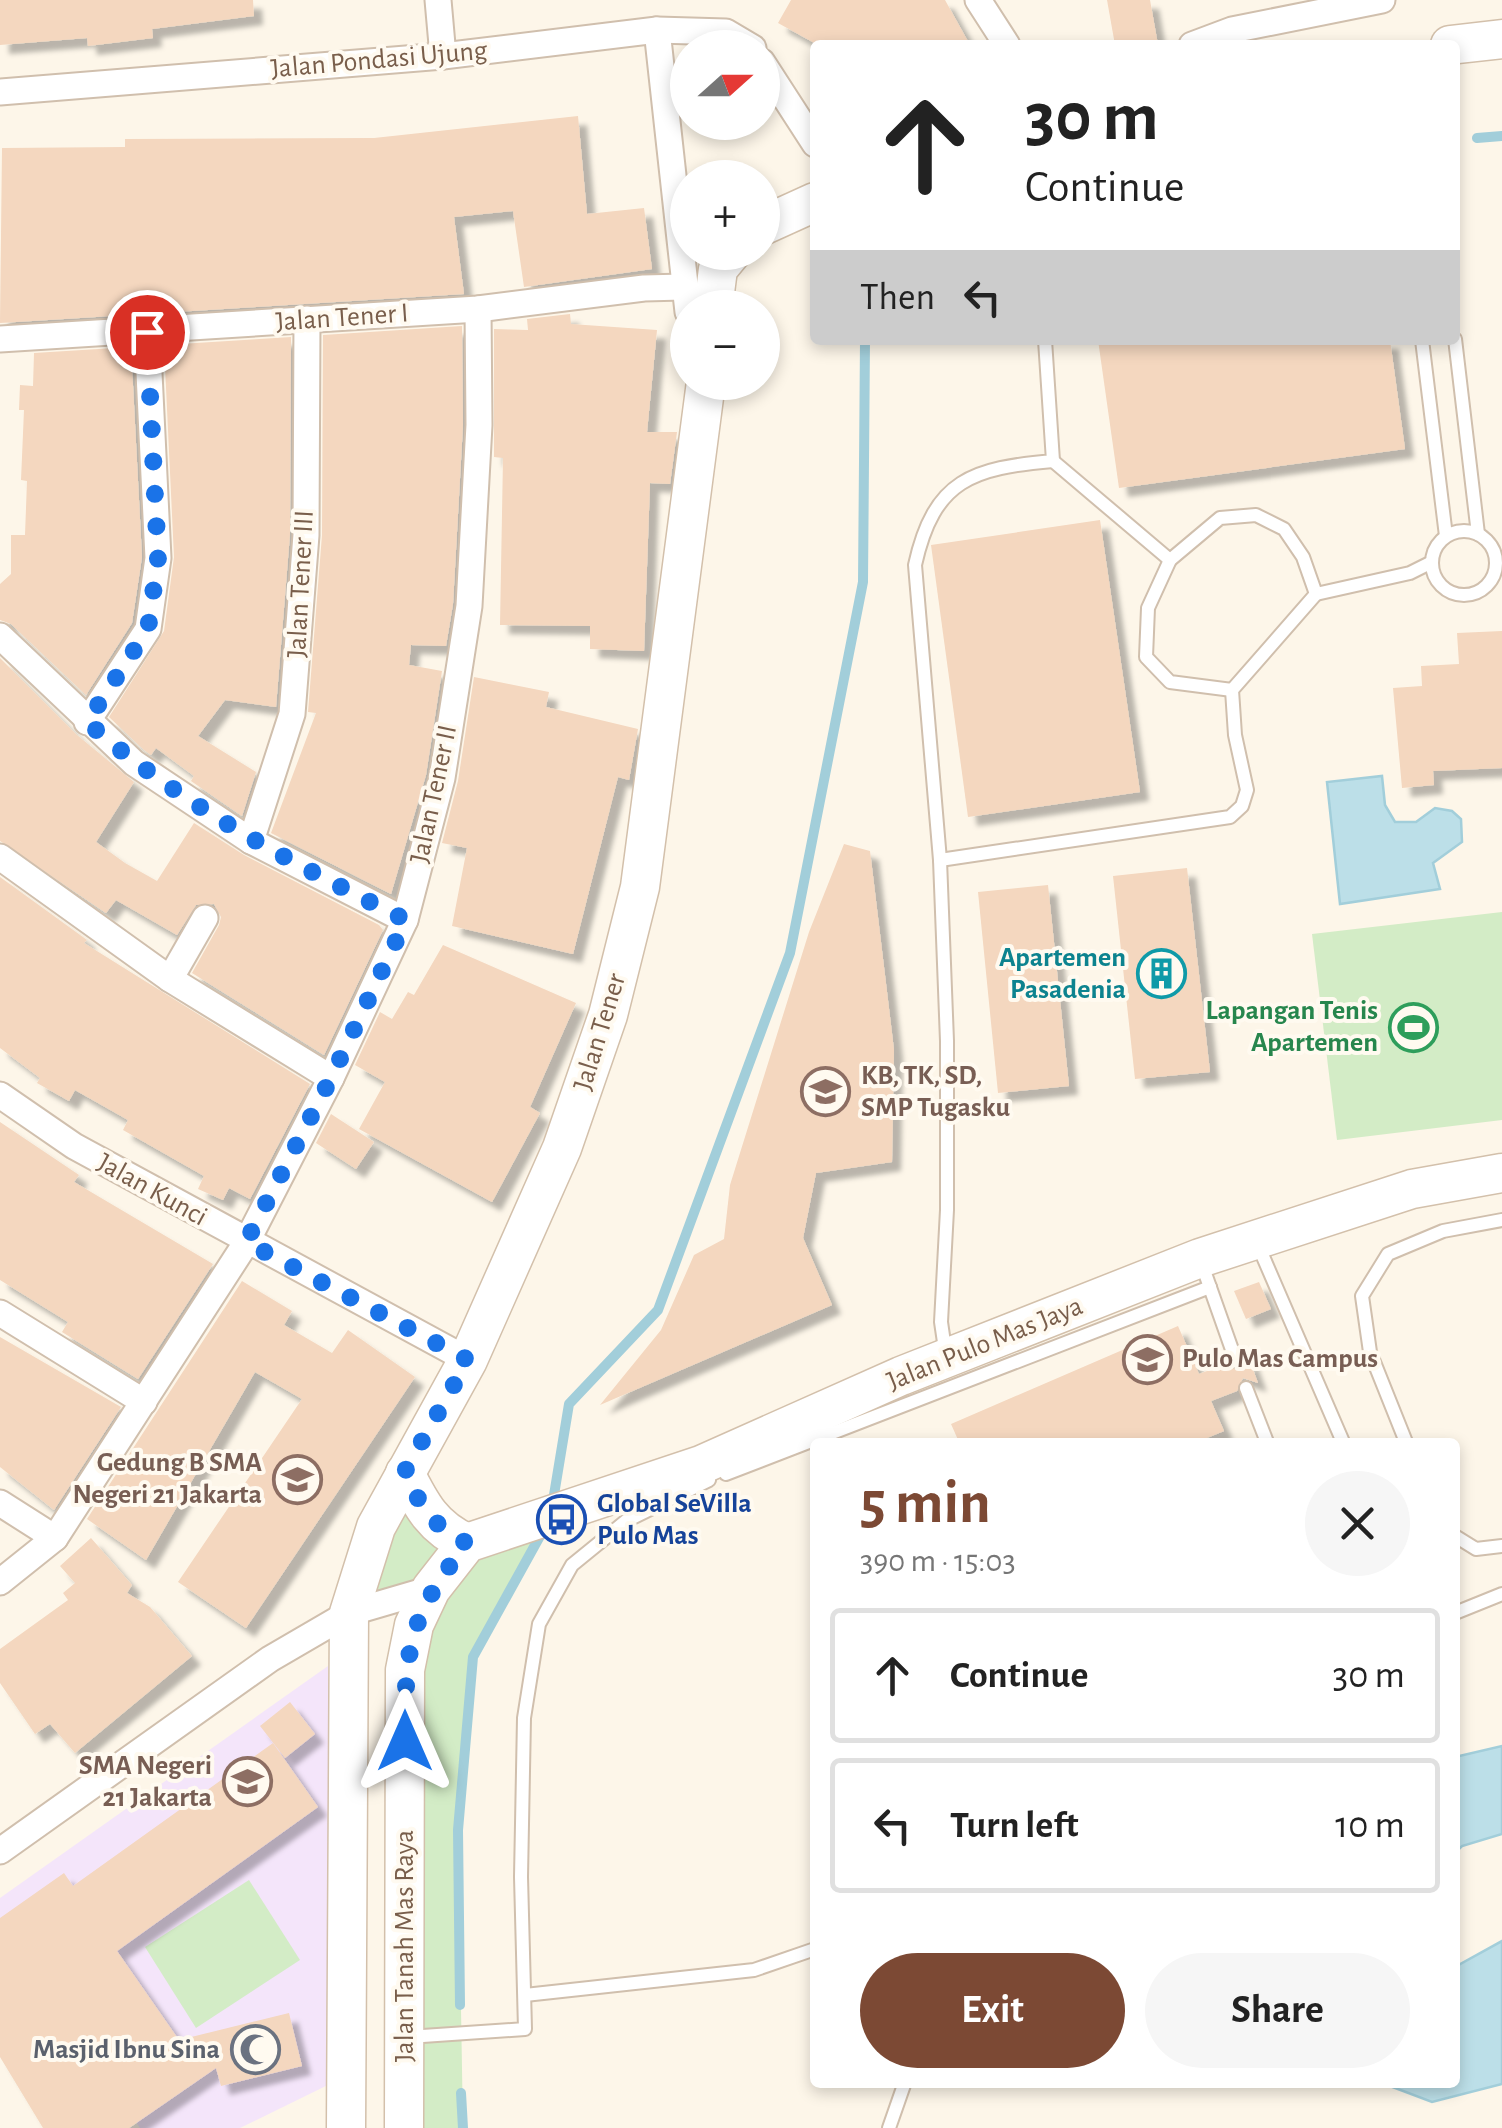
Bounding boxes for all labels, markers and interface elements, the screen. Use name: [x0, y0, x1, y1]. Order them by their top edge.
north arrow: [670, 30, 780, 140]
map controls: [670, 30, 780, 400]
street label: Jalan Pondasi Ujung: [270, 37, 489, 83]
icon: ahead: [860, 80, 990, 210]
text: 30 m: [1025, 83, 1159, 153]
button: +: [670, 160, 780, 270]
text: Continue: [1025, 165, 1184, 210]
icon: left: [955, 270, 1010, 325]
text: Then: [860, 279, 935, 317]
pin: [105, 290, 190, 375]
button: −: [670, 290, 780, 400]
street label: Jalan Tener I: [275, 299, 409, 337]
icon: arrive: [120, 305, 175, 360]
street label: Jalan Tener III: [283, 509, 319, 659]
street label: Jalan Tener II: [406, 722, 462, 866]
place label: Apartemen Pasadenia: [999, 944, 1126, 1004]
building icon: Apartemen Pasadenia: [1135, 948, 1187, 1000]
street label: Jalan Tener: [569, 970, 631, 1094]
place label: Lapangan Tenis Apartemen: [1205, 997, 1378, 1057]
sports icon: Lapangan Tenis Apartemen: [1387, 1001, 1439, 1053]
place label: KB, TK, SD, SMP Tugasku: [861, 1062, 1011, 1122]
school or university icon: KB, TK, SD, SMP Tugasku: [800, 1066, 852, 1118]
street label: Jalan Kunci: [92, 1149, 212, 1231]
street label: Jalan Pulo Mas Jaya: [883, 1292, 1087, 1396]
school or university icon: Pulo Mas Campus: [1121, 1333, 1173, 1385]
place label: Pulo Mas Campus: [1182, 1345, 1378, 1373]
place label: Gedung B SMA Negeri 21 Jakarta: [72, 1449, 262, 1509]
school or university icon: Gedung B SMA Negeri 21 Jakarta: [271, 1453, 323, 1505]
button: close: [1305, 1471, 1410, 1576]
text: 5 min: [860, 1474, 991, 1534]
place label: Global SeVilla Pulo Mas: [597, 1490, 752, 1550]
bus stop icon: Global SeVilla Pulo Mas: [536, 1494, 588, 1546]
text: 390 m · 15:03: [860, 1545, 1016, 1577]
icon: ahead: [865, 1648, 920, 1703]
text: Continue: [950, 1657, 1088, 1695]
text: 30 m: [1333, 1657, 1405, 1695]
position arrow: [353, 1689, 457, 1793]
place label: SMA Negeri 21 Jakarta: [79, 1752, 212, 1812]
school or university icon: SMA Negeri 21 Jakarta: [221, 1756, 273, 1808]
icon: left: [865, 1798, 920, 1853]
text: Turn left: [950, 1807, 1078, 1845]
text: 10 m: [1335, 1807, 1405, 1845]
street label: Jalan Tanah Mas Raya: [391, 1830, 419, 2062]
button: Exit: [860, 1953, 1125, 2068]
button: Share: [1145, 1953, 1410, 2068]
mosque icon: Masjid Ibnu Sina: [229, 2024, 281, 2076]
place label: Masjid Ibnu Sina: [33, 2036, 220, 2064]

